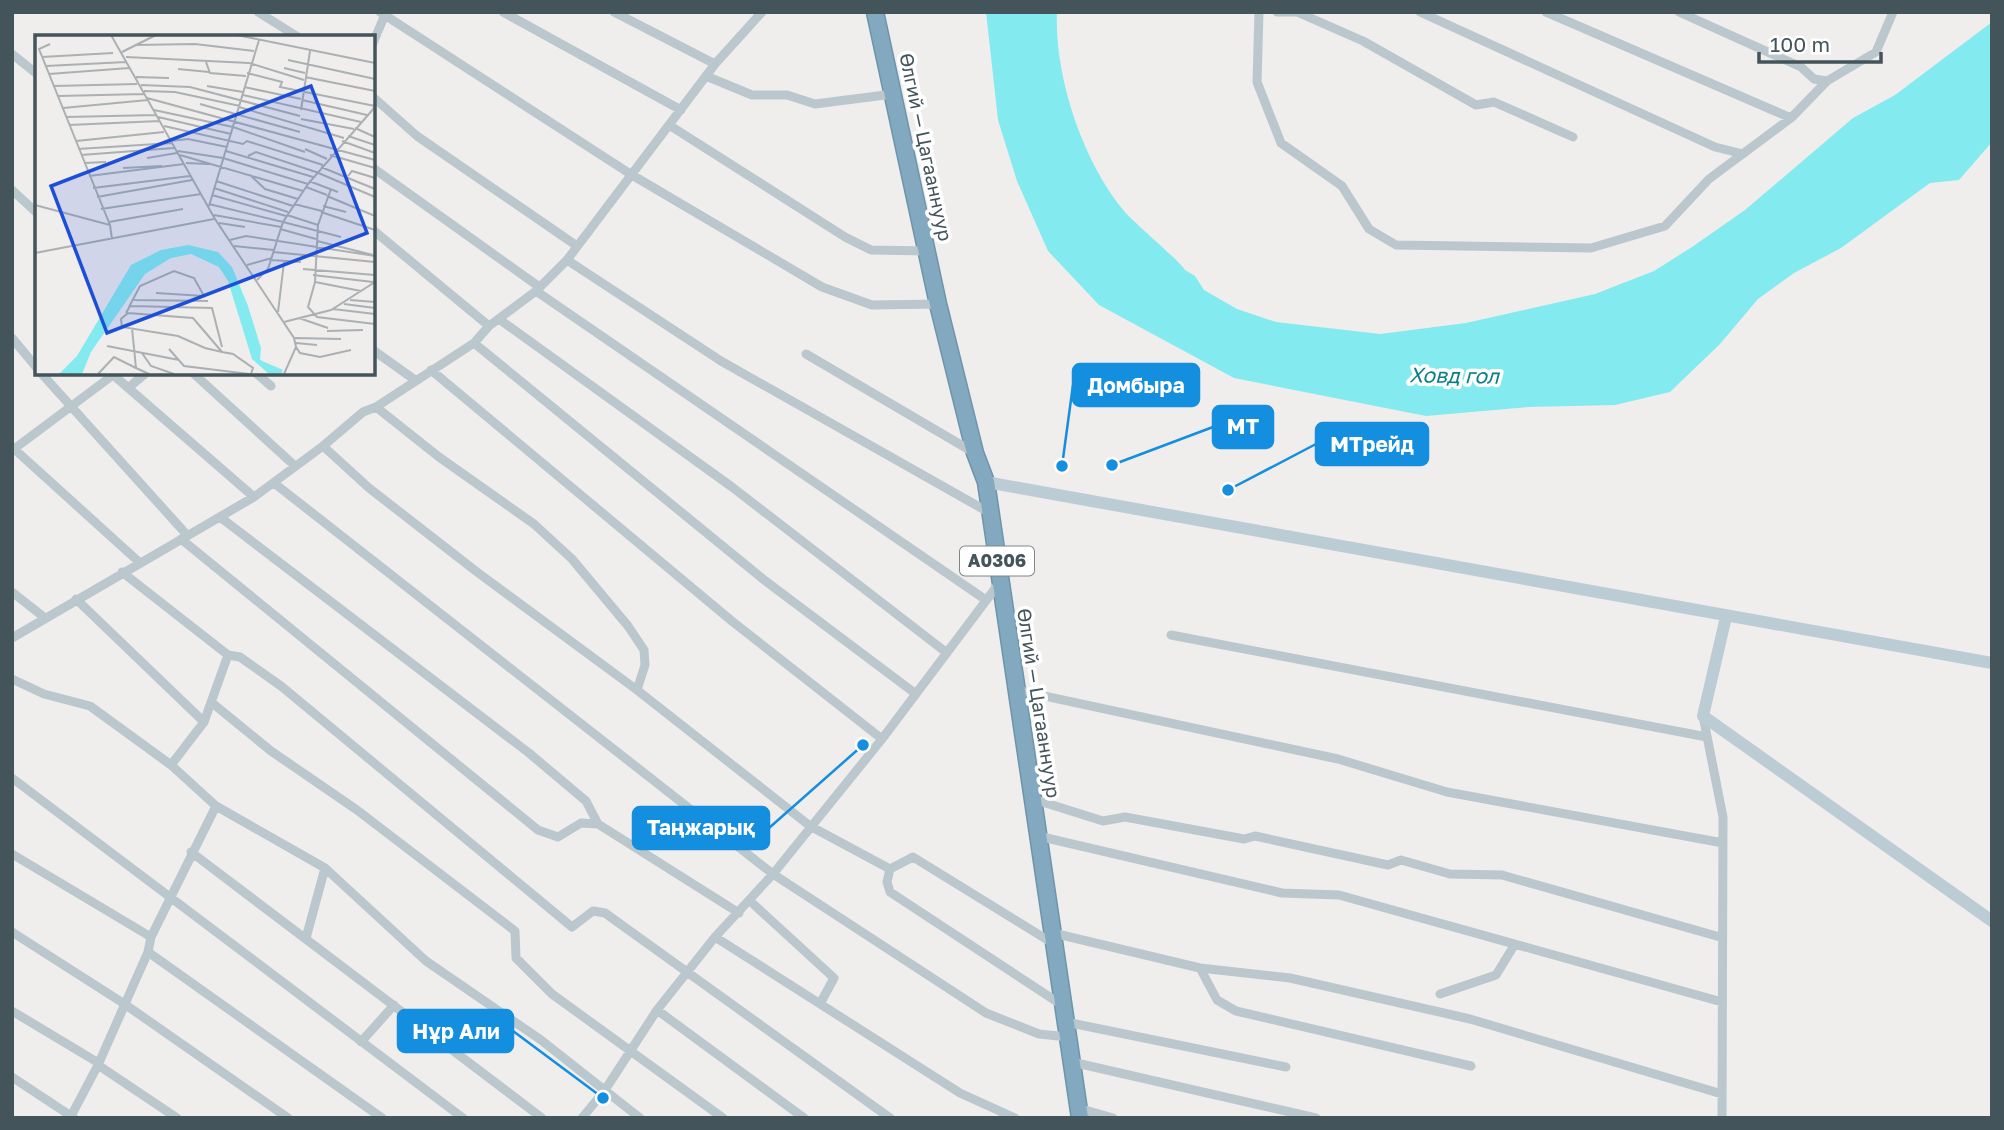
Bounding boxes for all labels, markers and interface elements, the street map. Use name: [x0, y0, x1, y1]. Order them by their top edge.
scale bar: [1759, 21, 1882, 65]
text: 100 m: [1770, 31, 1830, 57]
inset map: [35, 35, 374, 374]
street label: Өлгий — Цагааннуур: [895, 51, 958, 243]
water label: Ховд гол: [1409, 361, 1501, 389]
callout: Домбыра: [1073, 364, 1199, 406]
text: Домбыра: [1087, 372, 1185, 398]
callout: МТ: [1213, 406, 1273, 448]
text: МТ: [1227, 413, 1260, 439]
callout: MTрейд: [1316, 423, 1428, 465]
text: MTрейд: [1330, 431, 1414, 457]
road number: A0306: [960, 546, 1034, 576]
street label: Өлгий — Цагааннуур: [1013, 606, 1066, 799]
callout: Таңжарық: [633, 807, 769, 849]
text: Таңжарық: [647, 814, 756, 840]
callout: Нұр Али: [398, 1010, 513, 1052]
text: Нұр Али: [412, 1018, 500, 1044]

